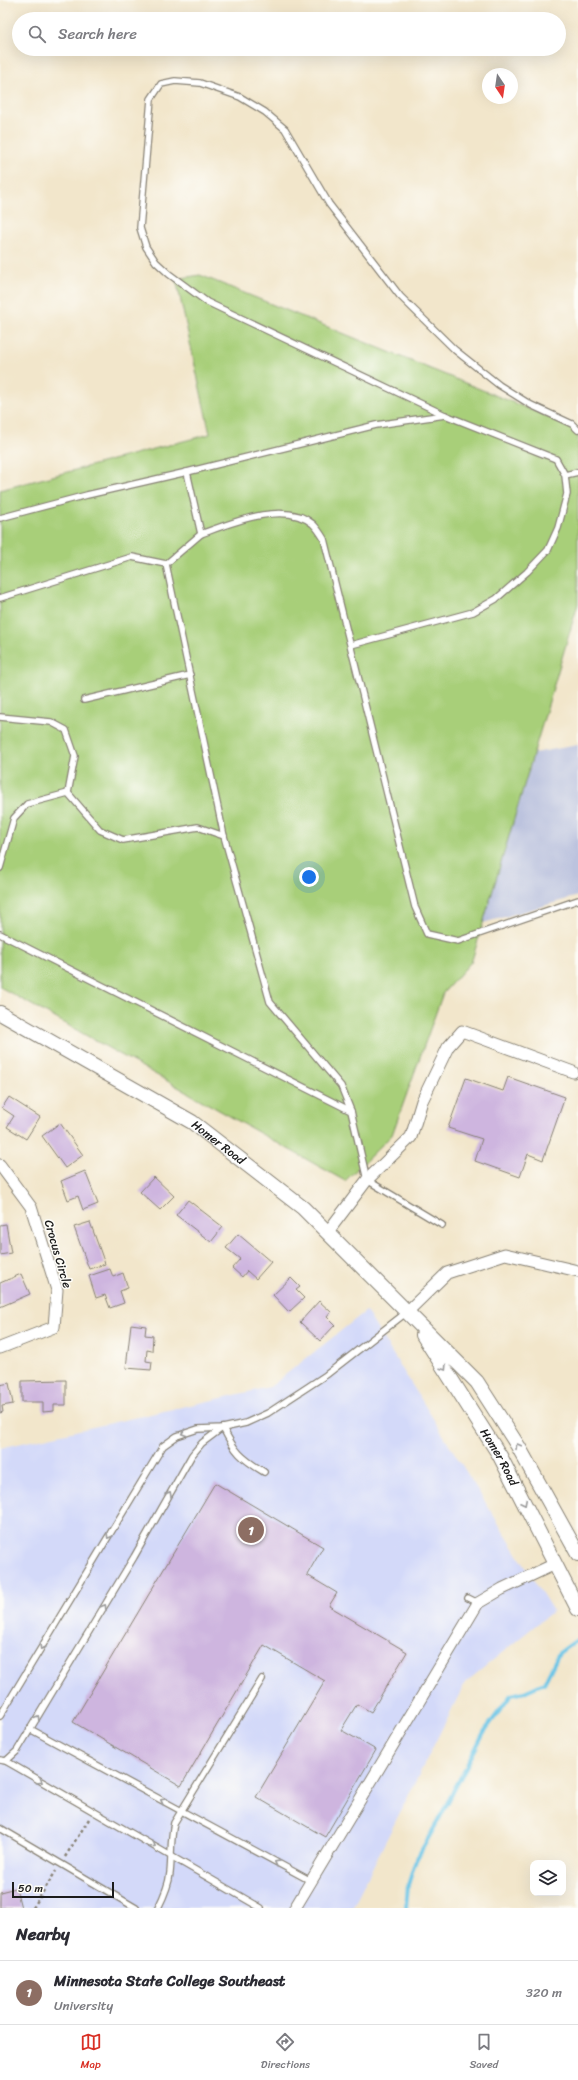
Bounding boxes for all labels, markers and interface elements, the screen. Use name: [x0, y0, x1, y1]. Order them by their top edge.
search box: [12, 12, 566, 56]
text: Search here: [58, 21, 137, 47]
icon: search: [26, 23, 48, 45]
north arrow: [482, 68, 518, 104]
your location: [299, 867, 319, 887]
street label: Homer Road: [186, 1114, 251, 1171]
street label: Crocus Circle: [38, 1217, 78, 1291]
one-way arrow: [439, 1364, 446, 1371]
street label: Homer Road: [474, 1424, 525, 1490]
one-way arrow: [181, 1428, 188, 1437]
one-way arrow: [516, 1443, 523, 1450]
one-way arrow: [164, 1491, 171, 1499]
one-way arrow: [520, 1499, 527, 1507]
pin: 1: [238, 1515, 264, 1545]
one-way arrow: [106, 1532, 113, 1539]
one-way arrow: [99, 1604, 106, 1611]
one-way arrow: [40, 1643, 47, 1650]
one-way arrow: [32, 1715, 39, 1722]
one-way arrow: [36, 1776, 43, 1783]
one-way arrow: [159, 1798, 167, 1806]
one-way arrow: [149, 1840, 156, 1847]
one-way arrow: [274, 1860, 281, 1868]
map controls: [530, 1860, 566, 1896]
button: layers: [530, 1860, 566, 1896]
text: 50 m: [18, 1879, 43, 1898]
scale bar: [12, 1880, 114, 1899]
text: Nearby: [16, 1919, 70, 1949]
text: Minnesota State College Southeast: [54, 1968, 285, 1994]
text: 1: [26, 1981, 32, 2004]
text: 320 m: [526, 1981, 562, 2004]
text: University: [54, 1994, 113, 2017]
tab: Map: [80, 2031, 102, 2074]
tab: Directions: [261, 2031, 310, 2074]
tab: Saved: [469, 2031, 498, 2074]

